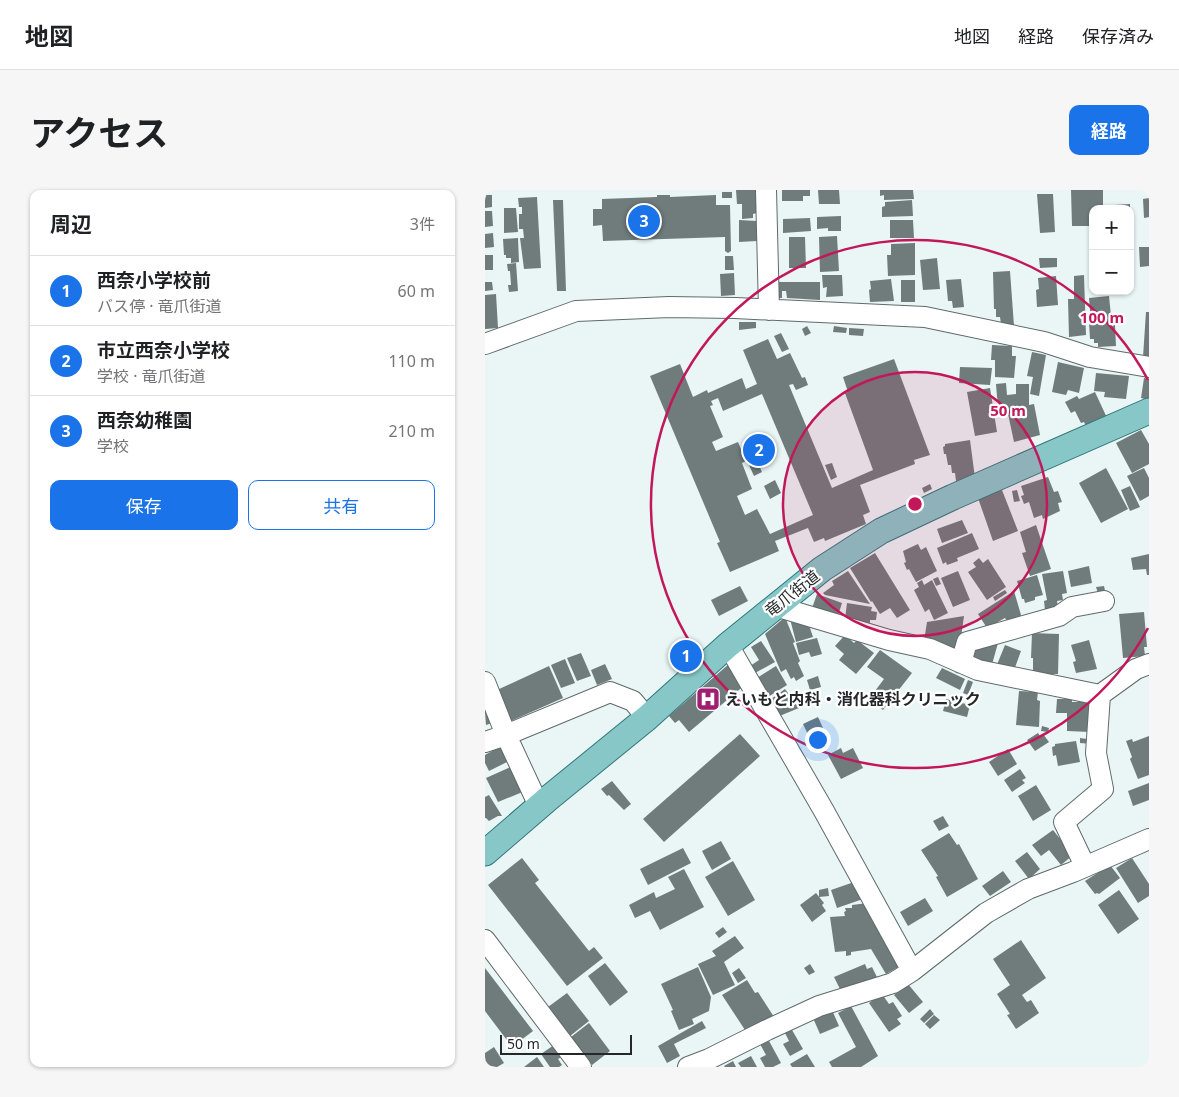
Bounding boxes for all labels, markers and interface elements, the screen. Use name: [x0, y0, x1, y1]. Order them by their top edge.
text: 地図: [25, 19, 73, 52]
text: 地図: [954, 24, 990, 48]
text: 経路: [1018, 24, 1054, 48]
text: 保存済み: [1082, 24, 1154, 48]
button: 経路: [1069, 105, 1149, 155]
text: アクセス: [30, 109, 168, 156]
pin: 3: [628, 202, 660, 240]
map controls: [1089, 205, 1134, 295]
button: +: [1089, 205, 1134, 250]
text: 周辺: [50, 210, 92, 238]
text: 3件: [410, 213, 435, 235]
button: −: [1089, 250, 1134, 295]
text: 西奈小学校前: [97, 267, 211, 293]
text: 1: [61, 280, 71, 302]
text: 60 m: [398, 280, 435, 302]
text: バス停 · 竜爪街道: [97, 295, 222, 317]
text: 100 m: [1080, 307, 1124, 327]
text: 市立西奈小学校: [97, 337, 230, 363]
text: 2: [61, 350, 71, 372]
text: 110 m: [388, 350, 435, 372]
text: 学校 · 竜爪街道: [97, 365, 206, 387]
text: 50 m: [990, 400, 1026, 420]
text: 西奈幼稚園: [97, 407, 192, 433]
text: 3: [61, 420, 71, 442]
text: 210 m: [388, 420, 435, 442]
pin: 2: [743, 431, 775, 469]
text: 学校: [97, 435, 129, 457]
button: 保存: [50, 480, 238, 530]
button: 共有: [248, 480, 435, 530]
centre of rings: [906, 495, 924, 513]
street label: 竜爪街道: [760, 565, 824, 621]
pin: 1: [670, 637, 702, 675]
hospital icon: えいもと内科・消化器科クリニック: [695, 686, 721, 712]
place label: えいもと内科・消化器科クリニック: [725, 688, 981, 710]
your location: [805, 727, 831, 753]
scale bar: [500, 1032, 633, 1055]
text: 50 m: [507, 1034, 540, 1053]

